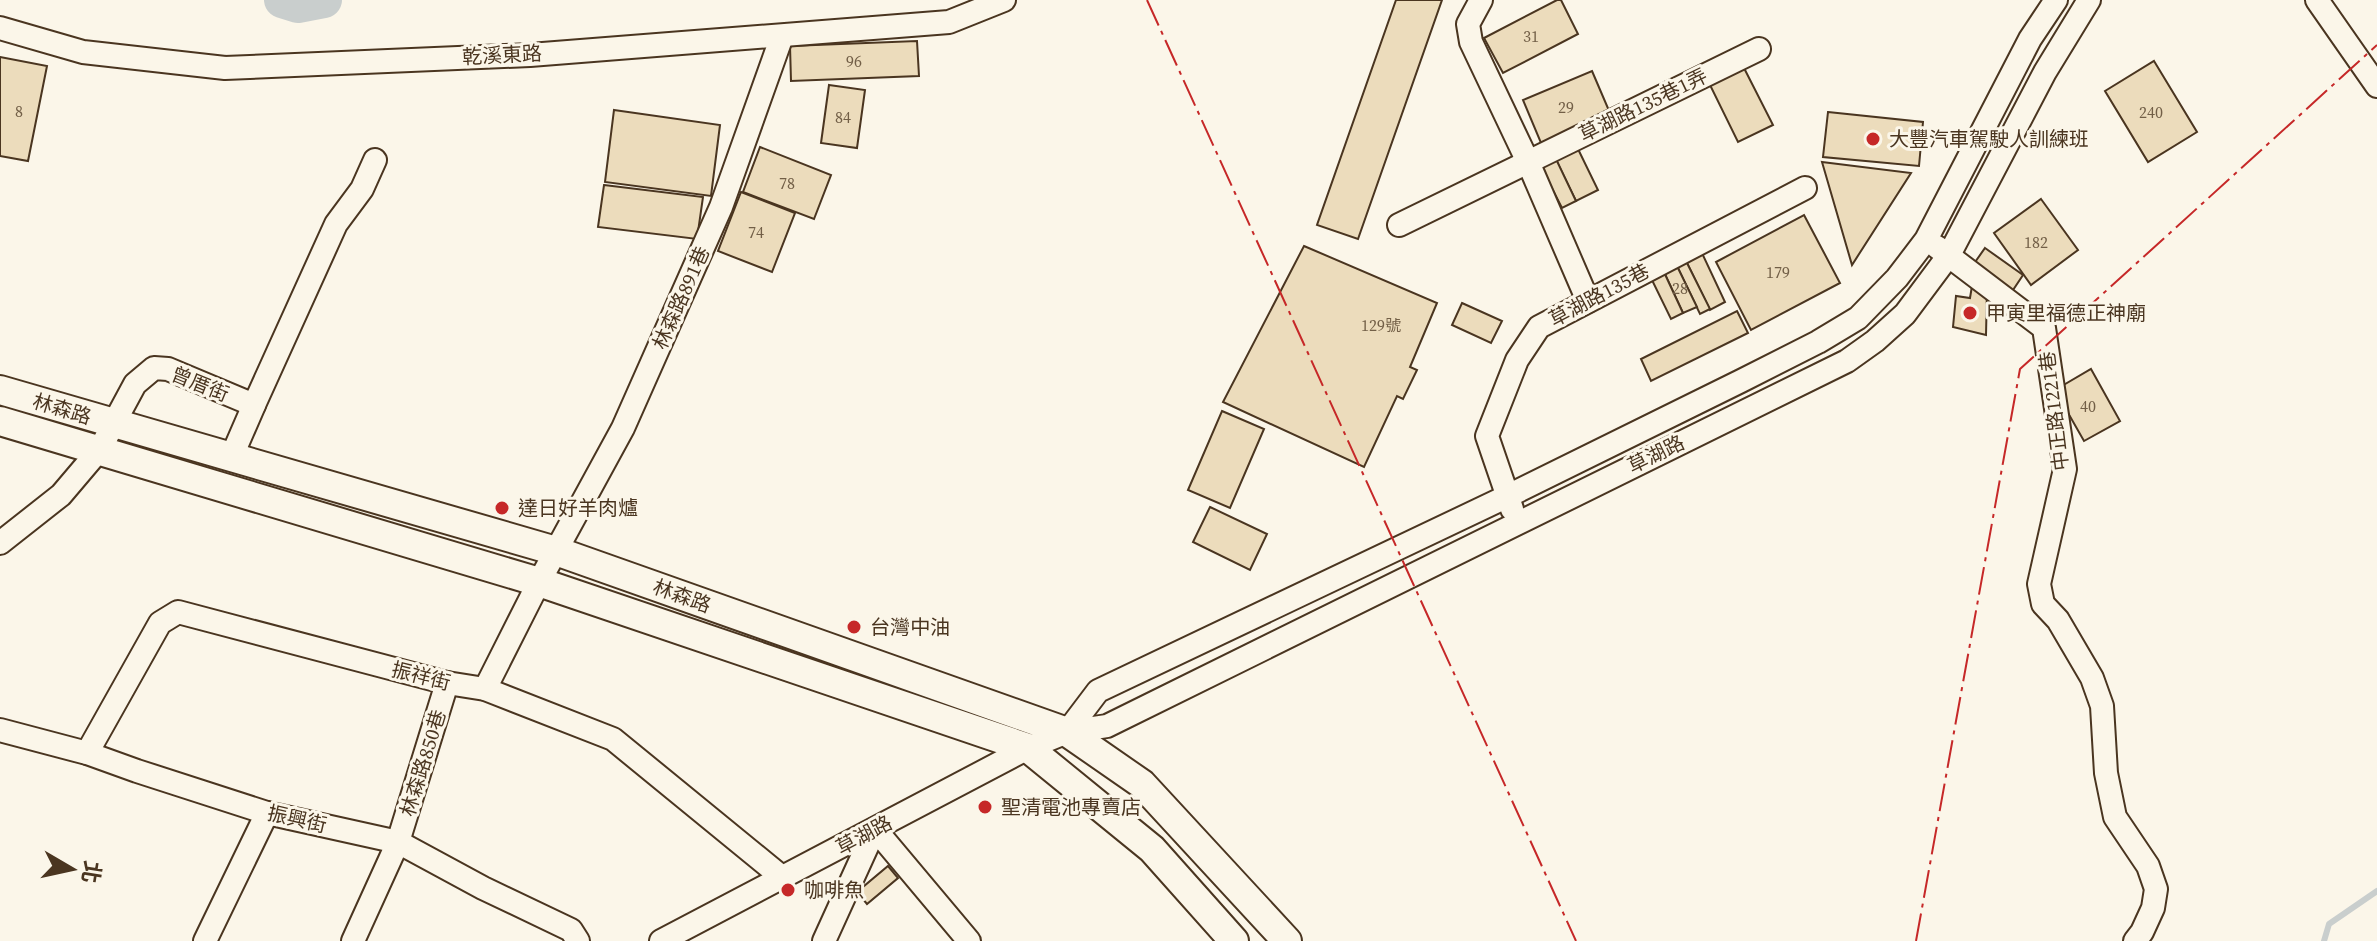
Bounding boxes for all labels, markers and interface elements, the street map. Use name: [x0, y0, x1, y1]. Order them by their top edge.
house number: 31: [1523, 25, 1539, 47]
street label: 乾溪東路: [461, 39, 543, 71]
house number: 96: [846, 50, 862, 72]
street label: 草湖路135巷1弄: [1574, 62, 1712, 148]
house number: 29: [1558, 96, 1574, 118]
house number: 8: [15, 100, 23, 122]
house number: 240: [2139, 101, 2163, 123]
house number: 84: [835, 106, 851, 128]
place label: 大豐汽車駕駛人訓練班: [1889, 125, 2089, 153]
marker: 大豐汽車駕駛人訓練班: [1864, 130, 1882, 148]
house number: 78: [779, 172, 795, 194]
house number: 74: [748, 221, 764, 243]
house number: 182: [2024, 231, 2048, 253]
street label: 林森路891巷: [646, 242, 716, 354]
street label: 草湖路135巷: [1544, 257, 1654, 333]
house number: 179: [1766, 261, 1790, 283]
house number: 28: [1672, 277, 1688, 299]
place label: 甲寅里福德正神廟: [1986, 299, 2146, 327]
marker: 甲寅里福德正神廟: [1961, 304, 1979, 322]
house number: 129號: [1361, 314, 1401, 336]
street label: 中正路1221巷: [2033, 350, 2075, 472]
street label: 曾厝街: [167, 360, 233, 408]
street label: 林森路: [29, 387, 95, 431]
house number: 40: [2080, 395, 2096, 417]
street label: 草湖路: [1623, 428, 1689, 480]
place label: 達日好羊肉爐: [518, 494, 638, 522]
marker: 達日好羊肉爐: [493, 499, 511, 517]
street label: 林森路: [649, 573, 715, 619]
place label: 台灣中油: [870, 613, 950, 641]
marker: 台灣中油: [845, 618, 863, 636]
street label: 振祥街: [389, 655, 453, 697]
street label: 林森路850巷: [394, 706, 452, 820]
place label: 聖清電池專賣店: [1001, 793, 1141, 821]
marker: 聖清電池專賣店: [976, 798, 994, 816]
street label: 振興街: [265, 799, 329, 839]
street label: 草湖路: [831, 809, 897, 861]
north arrow: [32, 829, 112, 909]
text: 北: [75, 859, 108, 885]
place label: 咖啡魚: [804, 876, 864, 904]
marker: 咖啡魚: [779, 881, 797, 899]

